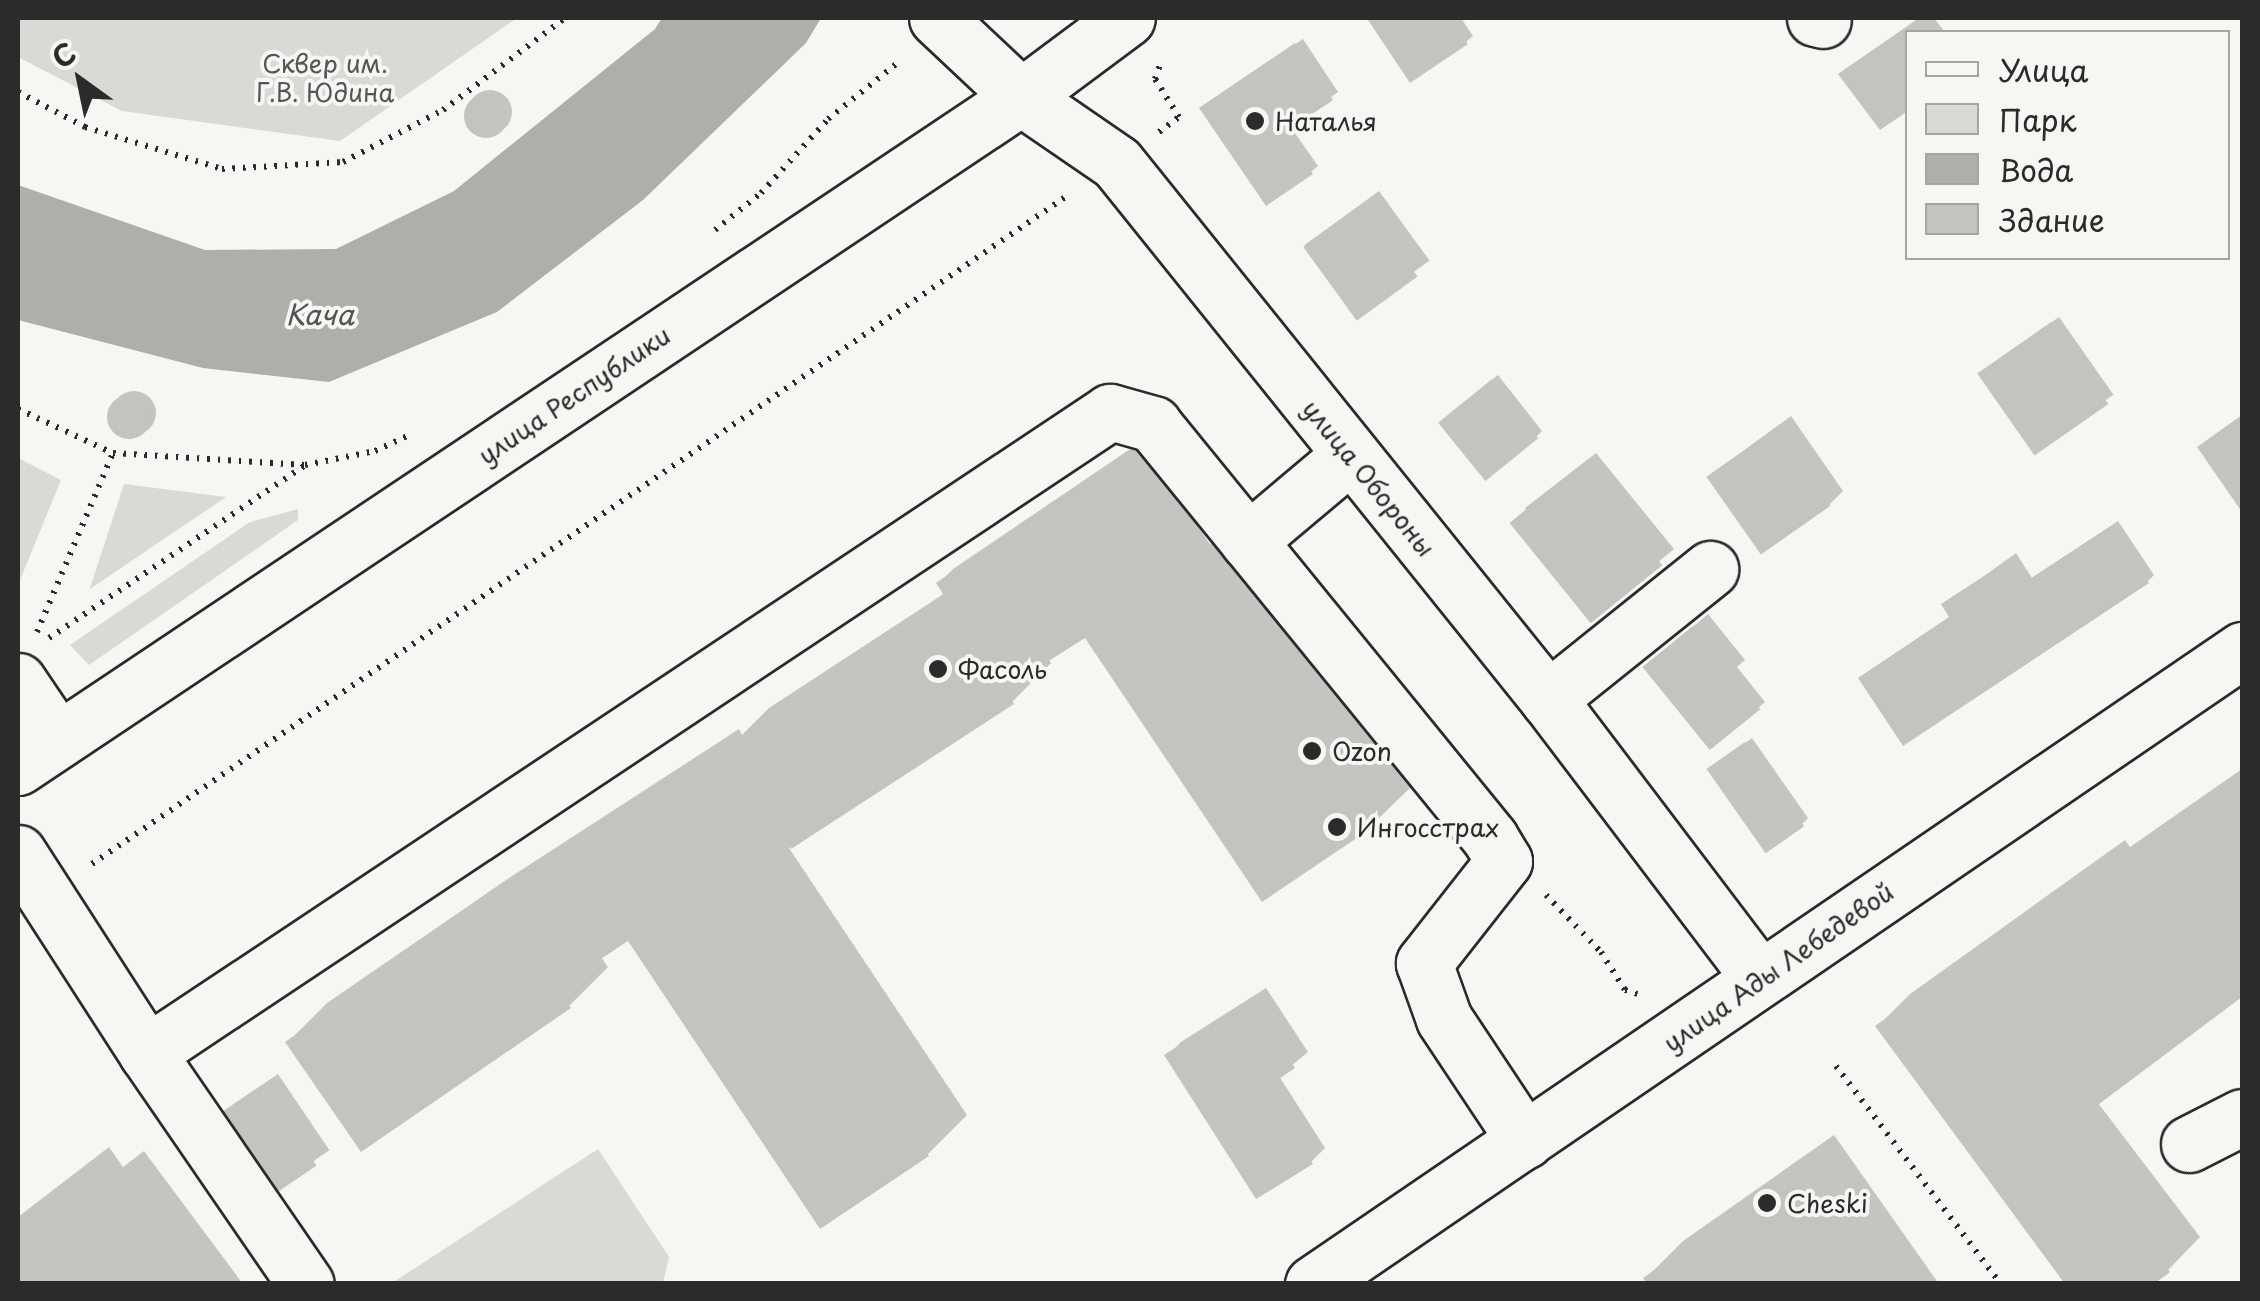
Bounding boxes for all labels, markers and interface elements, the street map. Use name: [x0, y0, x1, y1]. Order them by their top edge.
north arrow: [30, 30, 130, 130]
legend: [1905, 30, 2230, 260]
text: С: [43, 31, 84, 78]
text: Улица: [1999, 47, 2088, 92]
park label: Сквер им. Г.В. Юдина: [255, 49, 395, 108]
text: Парк: [1999, 97, 2076, 142]
place label: Наталья: [1275, 106, 1377, 136]
marker: Наталья: [1244, 110, 1266, 132]
text: Вода: [1999, 147, 2073, 192]
text: Здание: [1999, 197, 2105, 242]
water label: Кача: [286, 297, 354, 331]
street label: улица Республики: [472, 319, 676, 471]
street label: улица Обороны: [1296, 393, 1442, 563]
place label: Фасоль: [958, 654, 1047, 684]
marker: Фасоль: [927, 658, 949, 680]
place label: Ozon: [1332, 736, 1392, 766]
marker: Ozon: [1301, 740, 1323, 762]
place label: Ингосстрах: [1357, 812, 1499, 842]
marker: Ингосстрах: [1326, 816, 1348, 838]
street label: улица Ады Лебедевой: [1657, 876, 1899, 1058]
place label: Cheski: [1787, 1188, 1868, 1218]
marker: Cheski: [1756, 1192, 1778, 1214]

